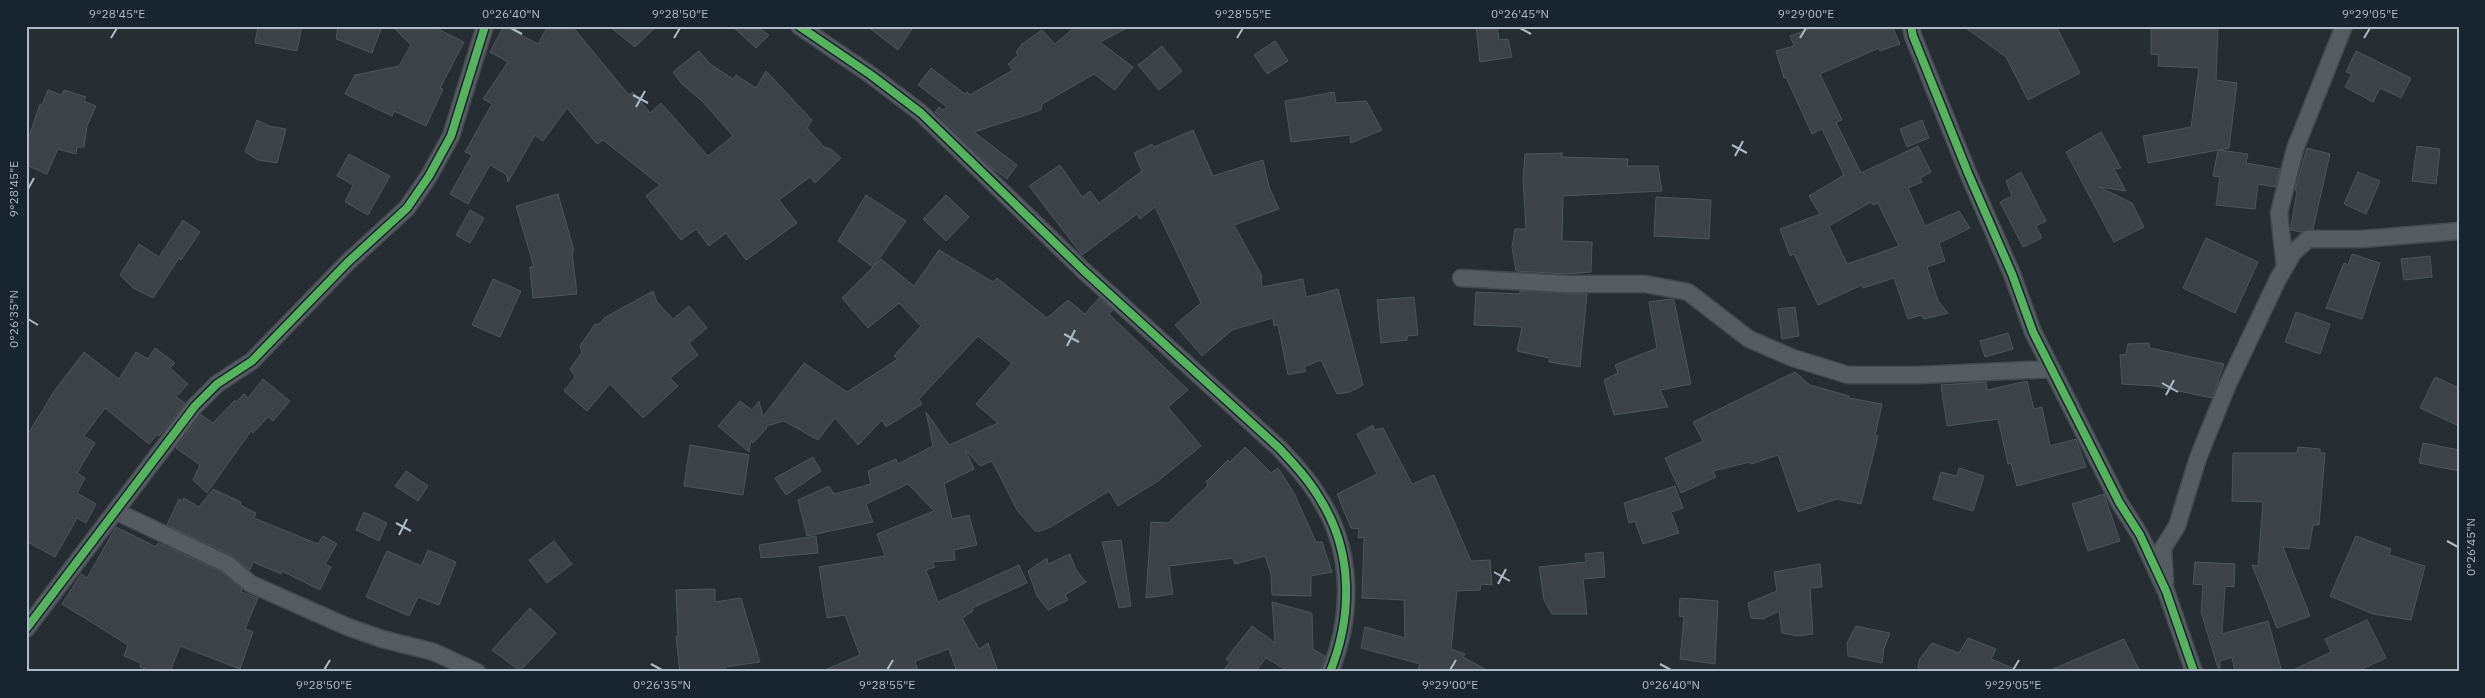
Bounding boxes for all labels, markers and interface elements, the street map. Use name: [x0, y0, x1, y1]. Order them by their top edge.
text: 9°28'45"E: [89, 6, 145, 21]
text: 0°26'40"N: [482, 6, 540, 21]
text: 9°28'50"E: [652, 6, 708, 21]
text: 9°28'55"E: [1215, 6, 1271, 21]
text: 0°26'45"N: [1491, 6, 1549, 21]
text: 9°29'00"E: [1778, 6, 1834, 21]
text: 9°29'05"E: [2342, 6, 2398, 21]
text: 9°28'45"E: [6, 161, 21, 217]
text: 0°26'35"N: [6, 290, 21, 348]
text: 0°26'45"N: [2463, 518, 2478, 576]
text: 9°28'50"E: [296, 677, 352, 692]
text: 0°26'35"N: [633, 677, 691, 692]
text: 9°28'55"E: [859, 677, 915, 692]
text: 9°29'00"E: [1422, 677, 1478, 692]
text: 0°26'40"N: [1642, 677, 1700, 692]
text: 9°29'05"E: [1985, 677, 2041, 692]

